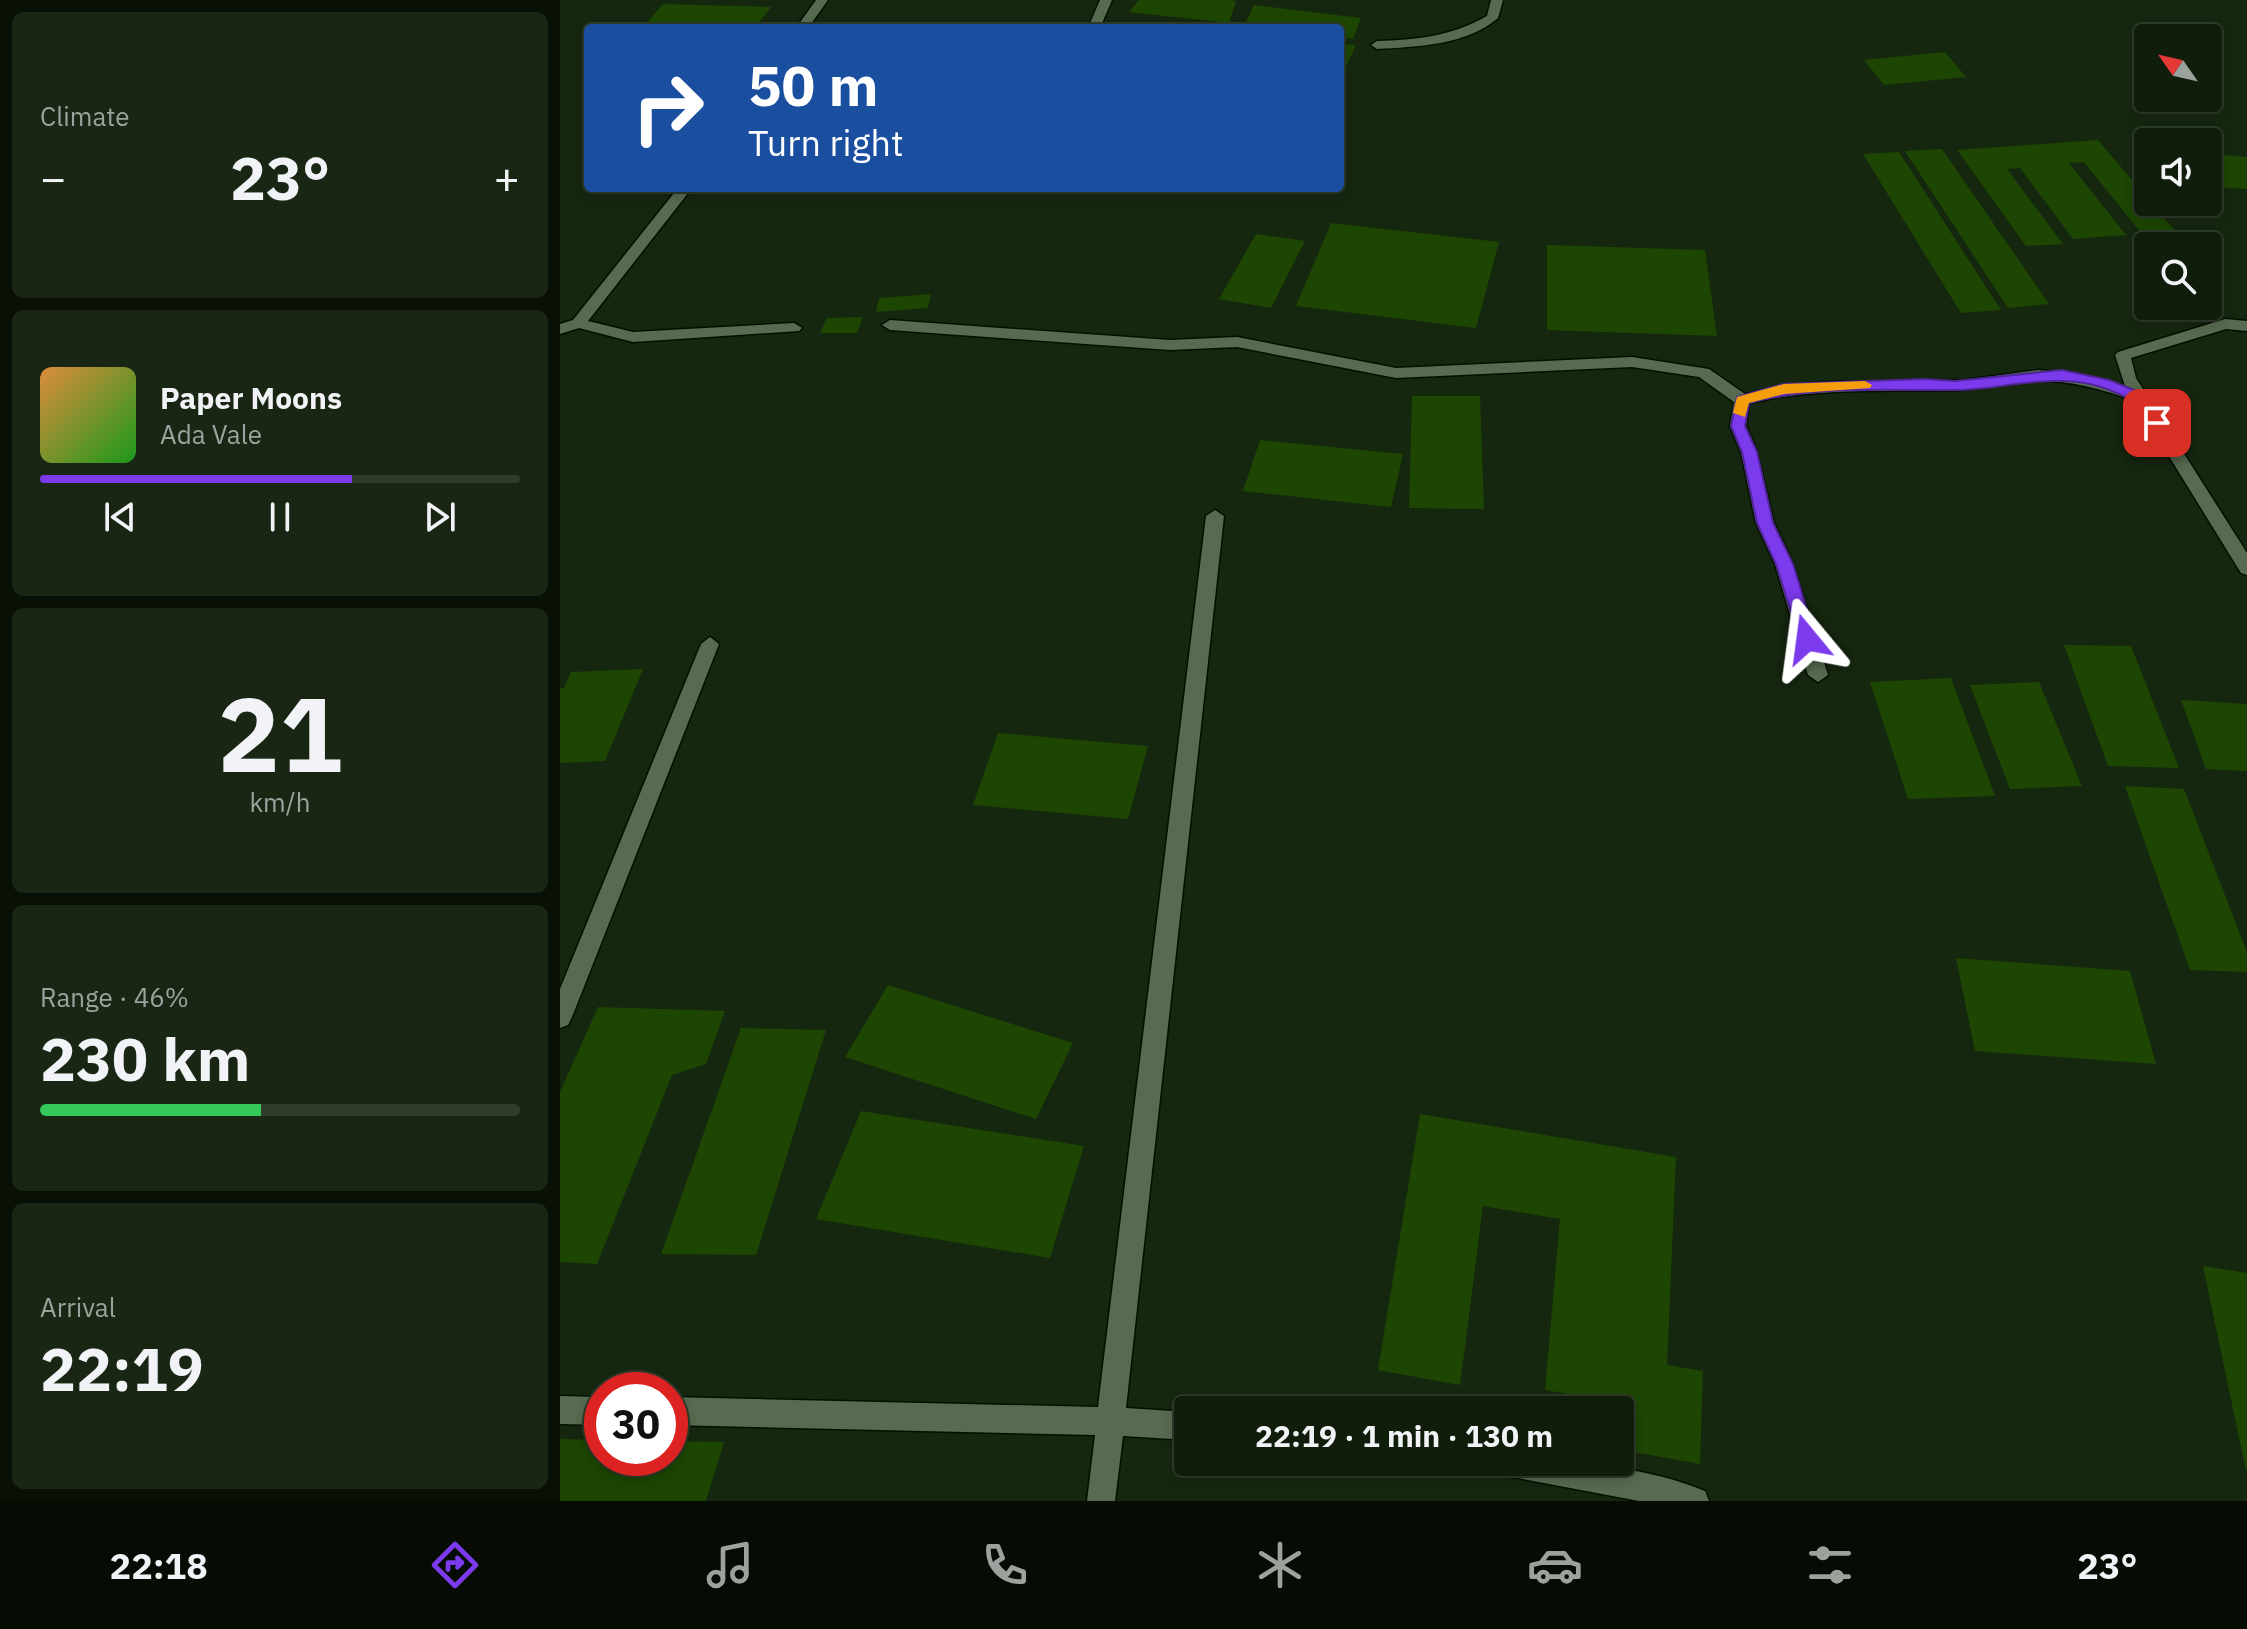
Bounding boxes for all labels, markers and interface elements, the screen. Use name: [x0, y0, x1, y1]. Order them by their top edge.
north arrow: [2134, 24, 2222, 112]
map controls: [2134, 24, 2222, 320]
text: 50 m: [748, 49, 878, 121]
icon: right: [616, 56, 720, 160]
text: Climate: [40, 99, 130, 133]
text: Turn right: [748, 119, 904, 166]
button: sound: [2134, 128, 2222, 216]
text: 23°: [230, 138, 330, 217]
text: −: [40, 149, 66, 206]
text: +: [494, 149, 520, 206]
button: search: [2134, 232, 2222, 320]
text: Paper Moons: [160, 378, 342, 417]
pin: [2123, 389, 2191, 457]
icon: arrive: [2135, 401, 2179, 445]
text: Ada Vale: [160, 417, 262, 451]
icon: previous: [98, 495, 142, 539]
icon: pause: [258, 495, 302, 539]
icon: next: [418, 495, 462, 539]
position arrow: [1765, 597, 1849, 681]
text: 21: [218, 665, 342, 801]
text: km/h: [249, 785, 311, 819]
text: Range · 46%: [40, 980, 189, 1014]
text: 230 km: [40, 1019, 250, 1098]
text: Arrival: [40, 1290, 116, 1324]
text: 22:19: [40, 1329, 204, 1408]
speed limit sign: 30: [584, 1372, 688, 1476]
text: 22:19 · 1 min · 130 m: [1255, 1416, 1553, 1455]
icon: directions: [427, 1537, 483, 1593]
icon: music: [702, 1537, 758, 1593]
icon: phone: [977, 1537, 1033, 1593]
icon: climate: [1252, 1537, 1308, 1593]
icon: car: [1527, 1537, 1583, 1593]
icon: filters: [1802, 1537, 1858, 1593]
text: 22:18: [110, 1542, 208, 1589]
text: 23°: [2077, 1542, 2137, 1589]

